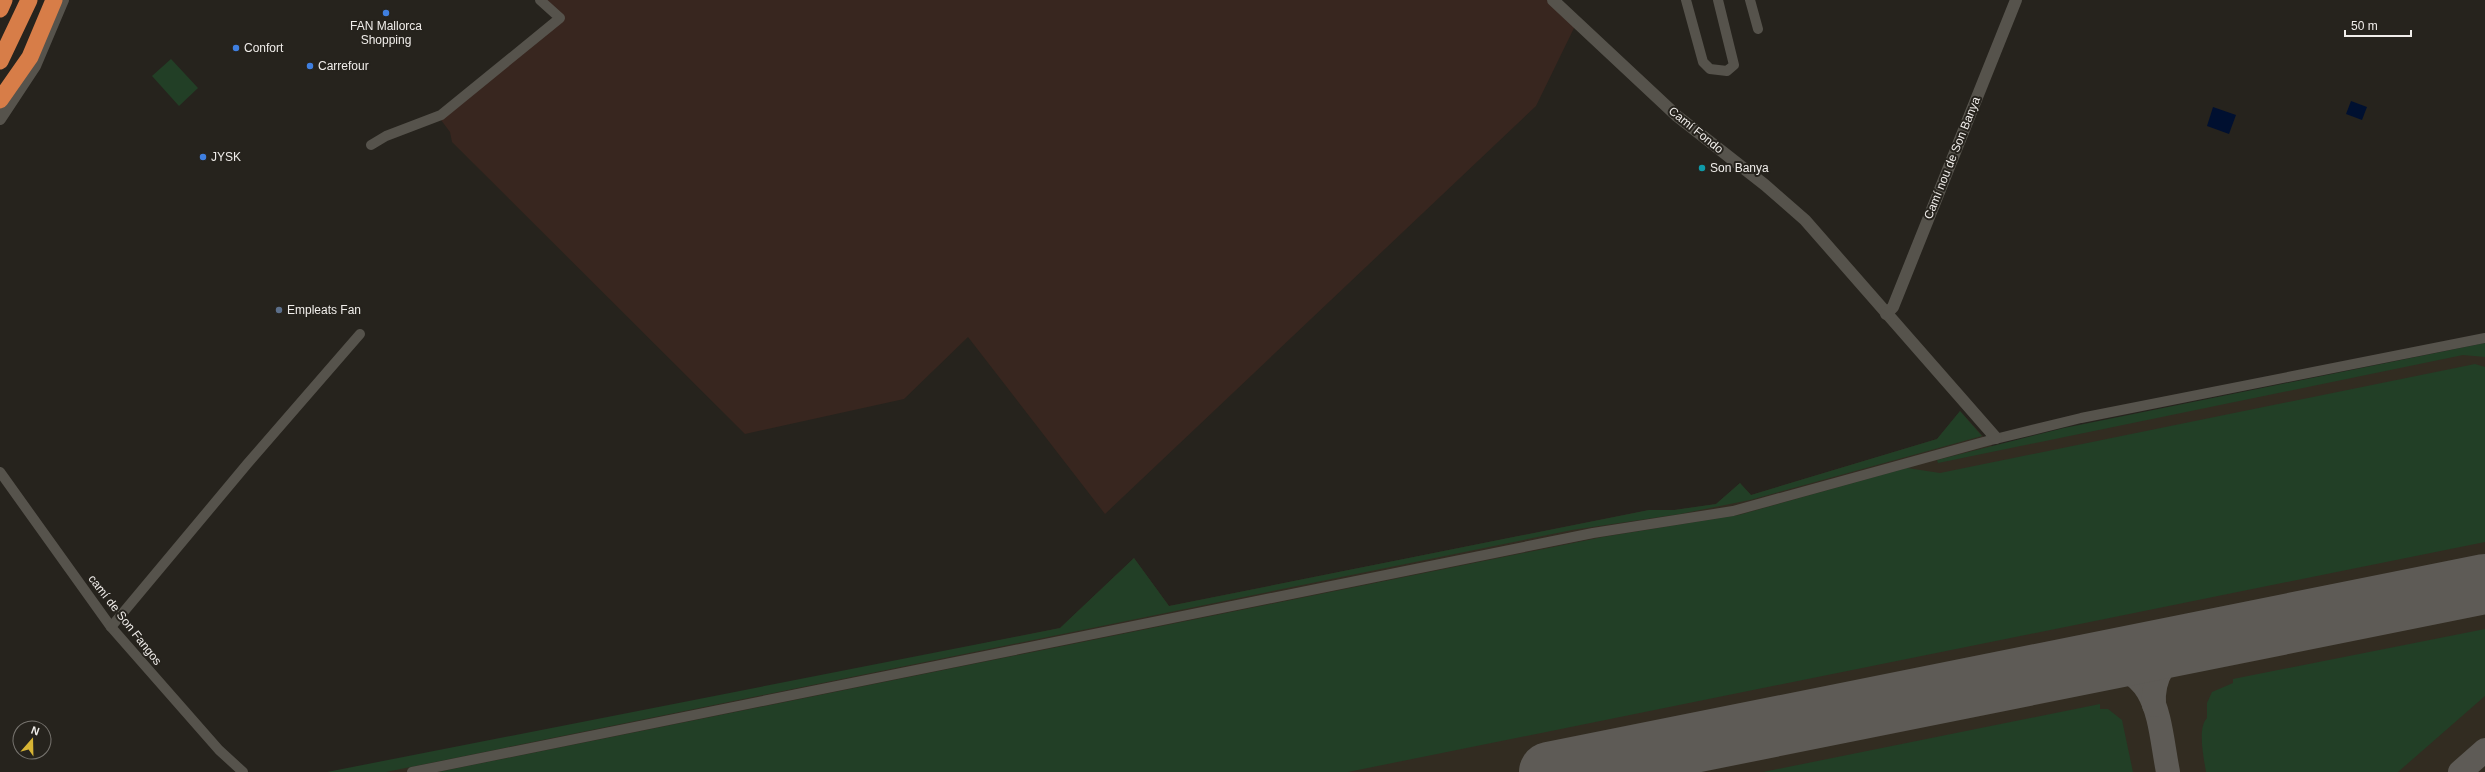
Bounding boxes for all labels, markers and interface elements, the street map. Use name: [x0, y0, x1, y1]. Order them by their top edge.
marker: FAN Mallorca Shopping: [381, 8, 391, 18]
scale bar: [2345, 12, 2411, 38]
place label: FAN Mallorca Shopping: [350, 19, 422, 47]
text: 50 m: [2351, 19, 2378, 33]
place label: Confort: [244, 41, 284, 55]
marker: Confort: [231, 43, 241, 53]
place label: Carrefour: [318, 59, 369, 73]
marker: Carrefour: [305, 61, 315, 71]
street label: Camí nou de Son Banya: [1921, 94, 1983, 221]
street label: Camí Fondo: [1666, 104, 1726, 156]
place label: JYSK: [211, 150, 241, 164]
marker: JYSK: [198, 152, 208, 162]
place label: Son Banya: [1710, 161, 1769, 175]
marker: Son Banya: [1697, 163, 1707, 173]
place label: Empleats Fan: [287, 303, 361, 317]
marker: Empleats Fan: [274, 305, 284, 315]
street label: camí de Son Fangos: [85, 572, 165, 668]
north arrow: [12, 720, 52, 760]
text: N: [30, 724, 41, 738]

